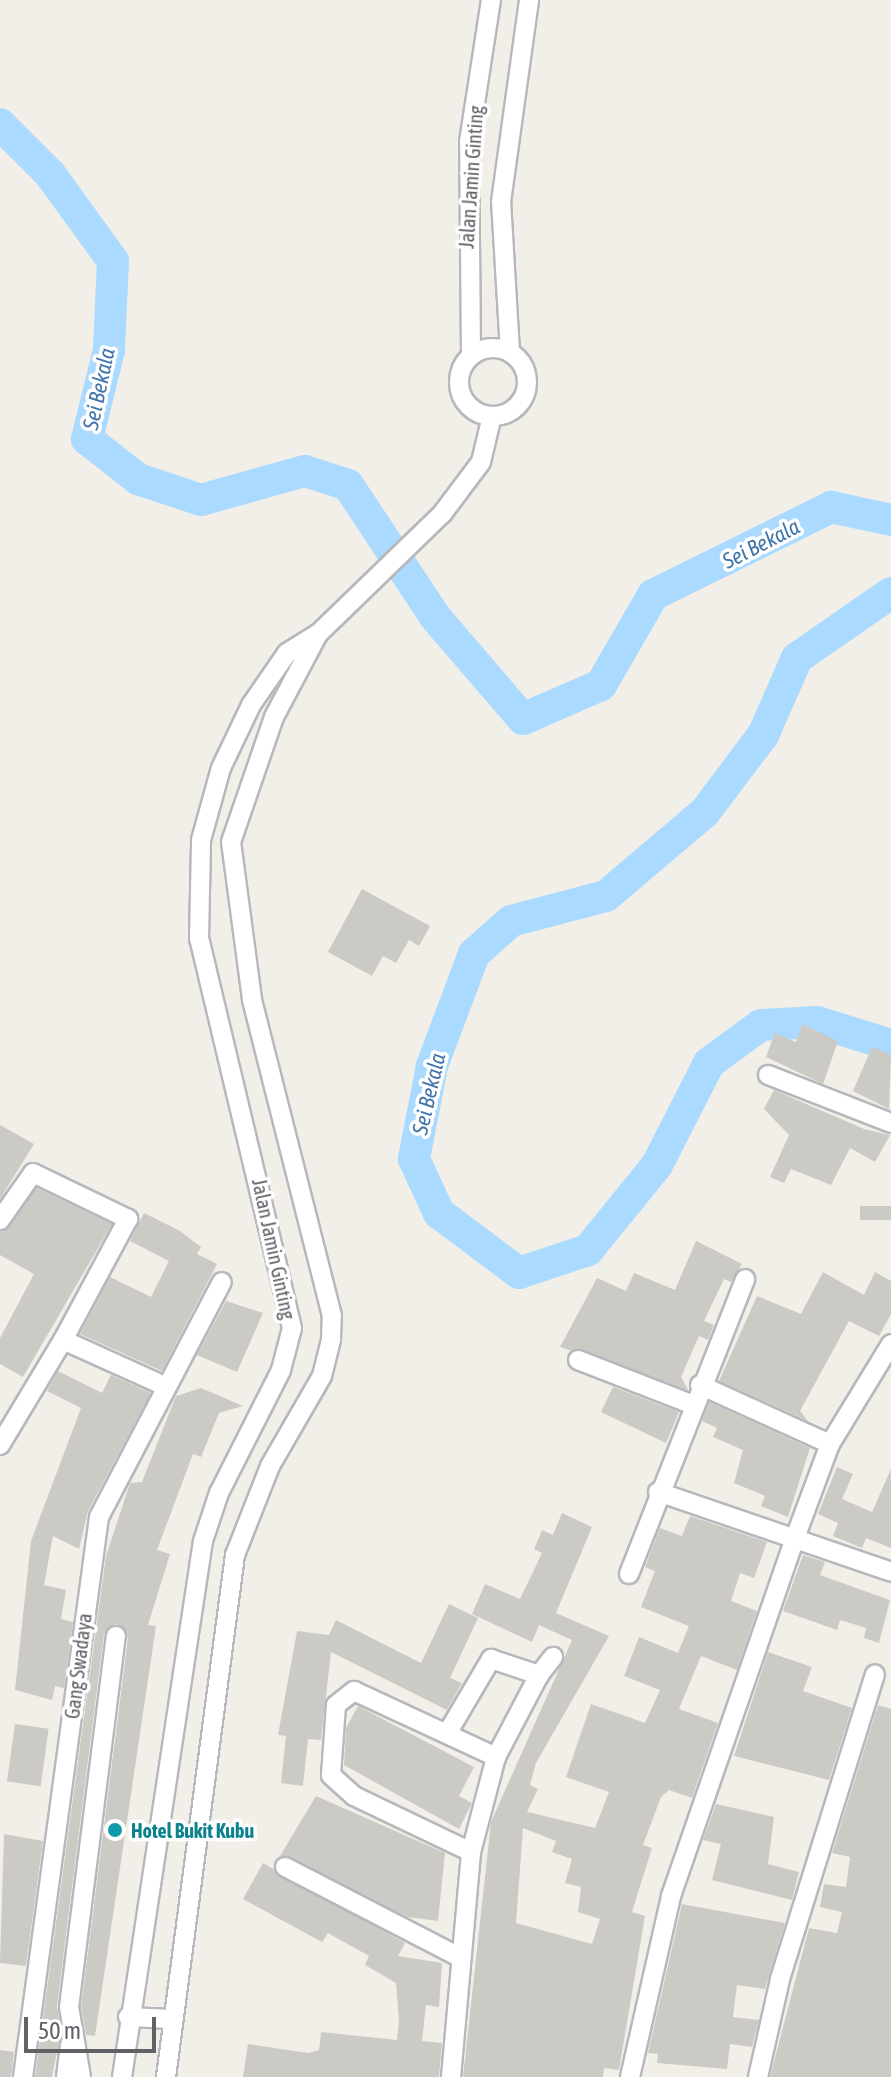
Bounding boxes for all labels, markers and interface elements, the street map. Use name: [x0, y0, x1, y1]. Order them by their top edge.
street label: Jalan Jamin Ginting: [454, 105, 488, 249]
water label: Sei Bekala: [77, 346, 121, 432]
water label: Sei Bekala: [718, 513, 804, 575]
water label: Sei Bekala: [407, 1051, 451, 1137]
street label: Jalan Jamin Ginting: [247, 1176, 301, 1322]
street label: Gang Swadaya: [60, 1612, 96, 1720]
place label: Hotel Bukit Kubu: [131, 1818, 254, 1842]
marker: Hotel Bukit Kubu: [106, 1821, 124, 1839]
scale bar: [28, 2001, 160, 2051]
text: 50 m: [38, 2017, 81, 2044]

